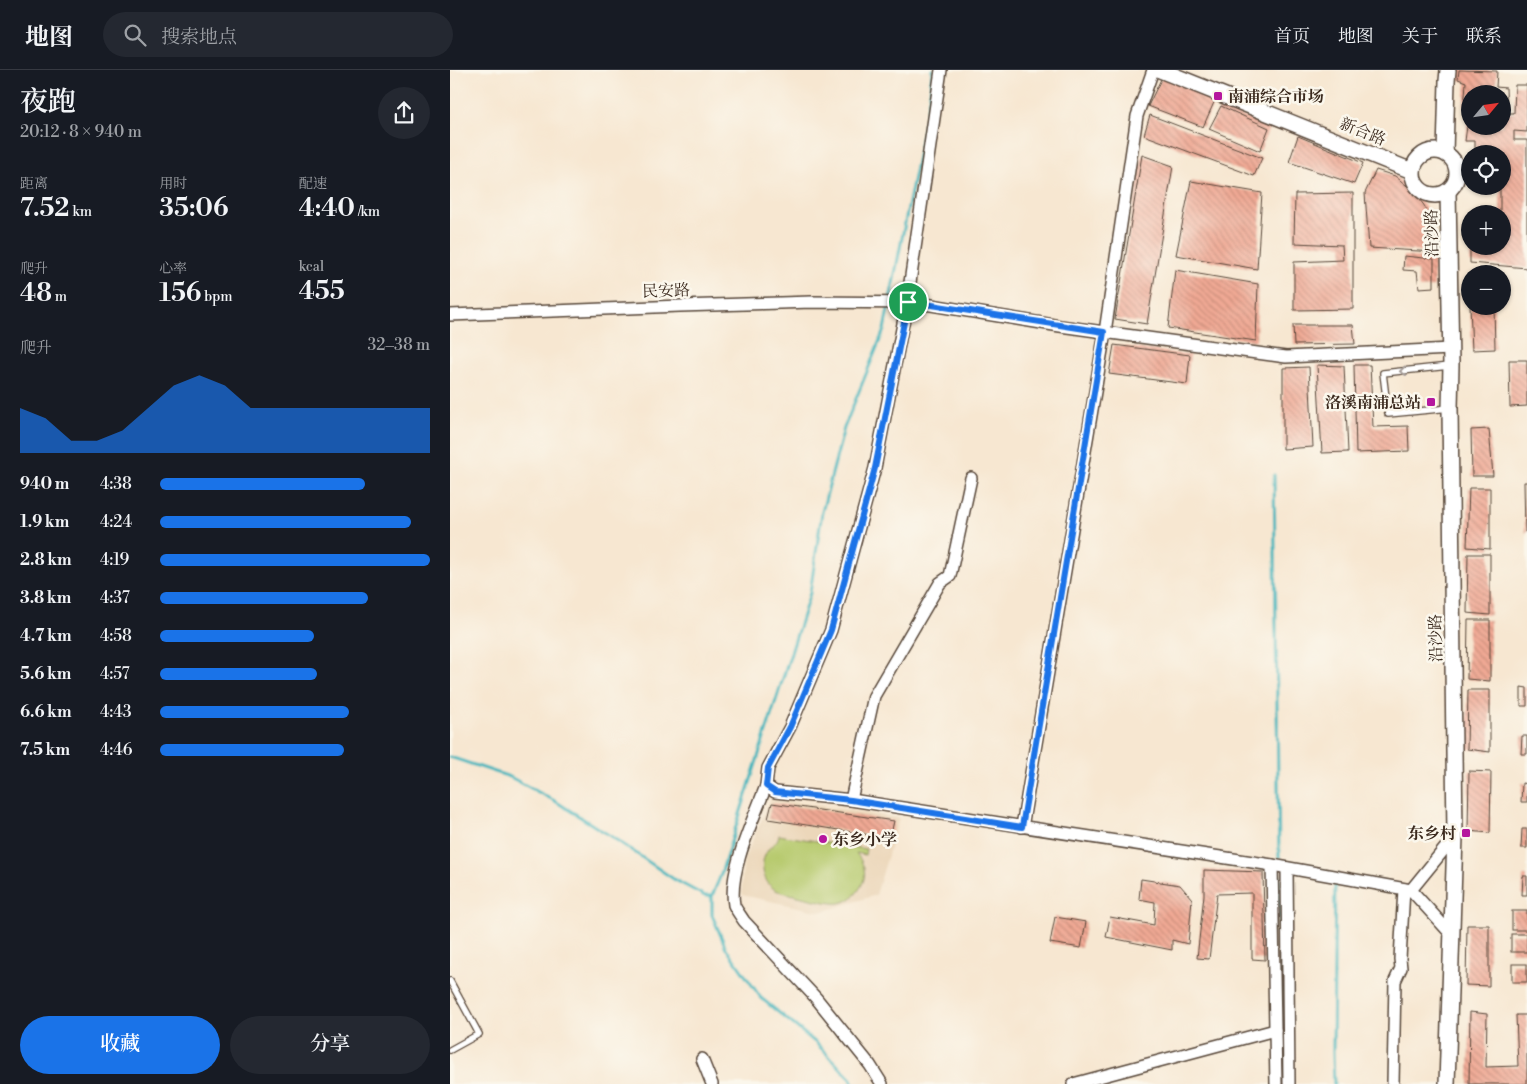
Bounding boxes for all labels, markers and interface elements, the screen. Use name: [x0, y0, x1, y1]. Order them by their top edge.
search box: [103, 12, 453, 57]
icon: search: [121, 21, 149, 49]
text: 地图: [25, 23, 73, 53]
text: 搜索地点: [161, 25, 237, 49]
text: 首页: [1274, 25, 1310, 48]
text: 地图: [1338, 25, 1374, 48]
text: 关于: [1402, 25, 1438, 48]
text: 联系: [1466, 25, 1502, 48]
text: 夜跑: [20, 85, 76, 120]
north arrow: [1461, 85, 1511, 135]
map controls: [1461, 85, 1511, 315]
button: share: [378, 87, 430, 139]
place label: 南浦综合市场: [1228, 87, 1324, 107]
marker: 南浦综合市场: [1212, 90, 1224, 102]
street label: 新合路: [1337, 114, 1389, 150]
text: 20:12 · 8 × 940 m: [20, 122, 142, 142]
button: locate: [1461, 145, 1511, 195]
text: 距离: [20, 175, 48, 193]
text: 用时: [159, 175, 187, 193]
text: 配速: [299, 175, 327, 193]
text: 7.52: [20, 193, 70, 224]
text: 35:06: [159, 193, 229, 224]
text: 4:40: [299, 193, 355, 224]
text: km: [70, 203, 92, 221]
text: /km: [355, 203, 380, 221]
button: +: [1461, 205, 1511, 255]
street label: 沿沙路: [1422, 209, 1442, 257]
text: kcal: [299, 258, 324, 276]
text: 爬升: [20, 260, 48, 278]
text: 心率: [159, 260, 187, 278]
button: −: [1461, 265, 1511, 315]
text: 455: [299, 276, 345, 307]
text: 48: [20, 278, 52, 309]
text: 156: [159, 278, 201, 309]
street label: 民安路: [642, 280, 690, 302]
pin: [887, 281, 929, 323]
text: m: [52, 288, 67, 306]
text: bpm: [201, 288, 233, 306]
icon: arrive: [894, 288, 922, 316]
text: 32–38 m: [367, 335, 430, 355]
text: 爬升: [20, 338, 52, 358]
one-way arrow: [1399, 365, 1407, 376]
place label: 洛溪南浦总站: [1325, 393, 1421, 413]
marker: 洛溪南浦总站: [1425, 396, 1437, 408]
text: 940 m: [20, 474, 69, 494]
text: 4:38: [100, 474, 132, 494]
text: 1.9 km: [20, 512, 69, 532]
text: 4:24: [100, 512, 132, 532]
text: 2.8 km: [20, 550, 72, 570]
text: 4:19: [100, 550, 129, 570]
text: 3.8 km: [20, 588, 71, 608]
text: 4:37: [100, 588, 130, 608]
street label: 沿沙路: [1426, 614, 1446, 662]
text: 4.7 km: [20, 626, 72, 646]
text: 4:58: [100, 626, 132, 646]
text: 5.6 km: [20, 664, 71, 684]
text: 4:57: [100, 664, 129, 684]
text: 6.6 km: [20, 702, 72, 722]
text: 4:43: [100, 702, 132, 722]
text: 7.5 km: [20, 740, 70, 760]
text: 4:46: [100, 740, 132, 760]
place label: 东乡村: [1408, 824, 1456, 844]
marker: 东乡村: [1460, 827, 1472, 839]
place label: 东乡小学: [833, 830, 897, 850]
marker: 东乡小学: [817, 833, 829, 845]
button: 收藏: [20, 1016, 220, 1074]
button: 分享: [230, 1016, 430, 1074]

